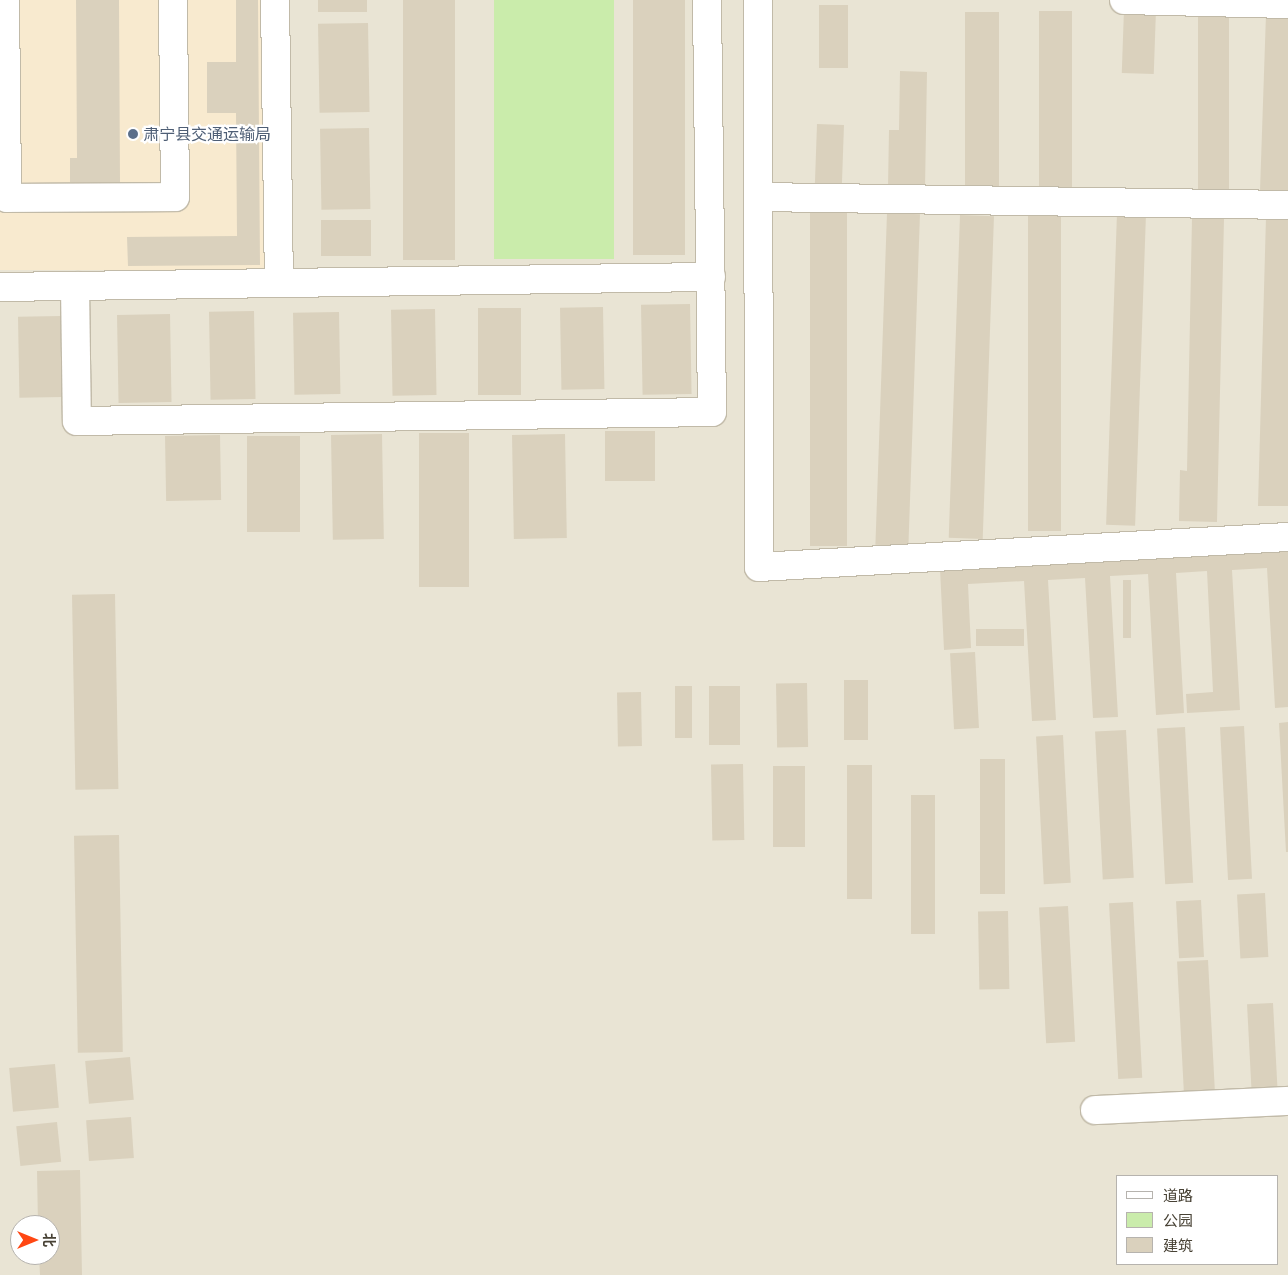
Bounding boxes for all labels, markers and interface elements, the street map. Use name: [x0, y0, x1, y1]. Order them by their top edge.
place label: 肃宁县交通运输局: [143, 124, 271, 144]
marker: 肃宁县交通运输局: [127, 128, 139, 140]
legend: [1116, 1175, 1278, 1265]
text: 道路: [1163, 1185, 1193, 1206]
text: 公园: [1163, 1210, 1193, 1231]
north arrow: [10, 1215, 60, 1265]
text: 北: [40, 1233, 58, 1247]
text: 建筑: [1163, 1235, 1193, 1256]

